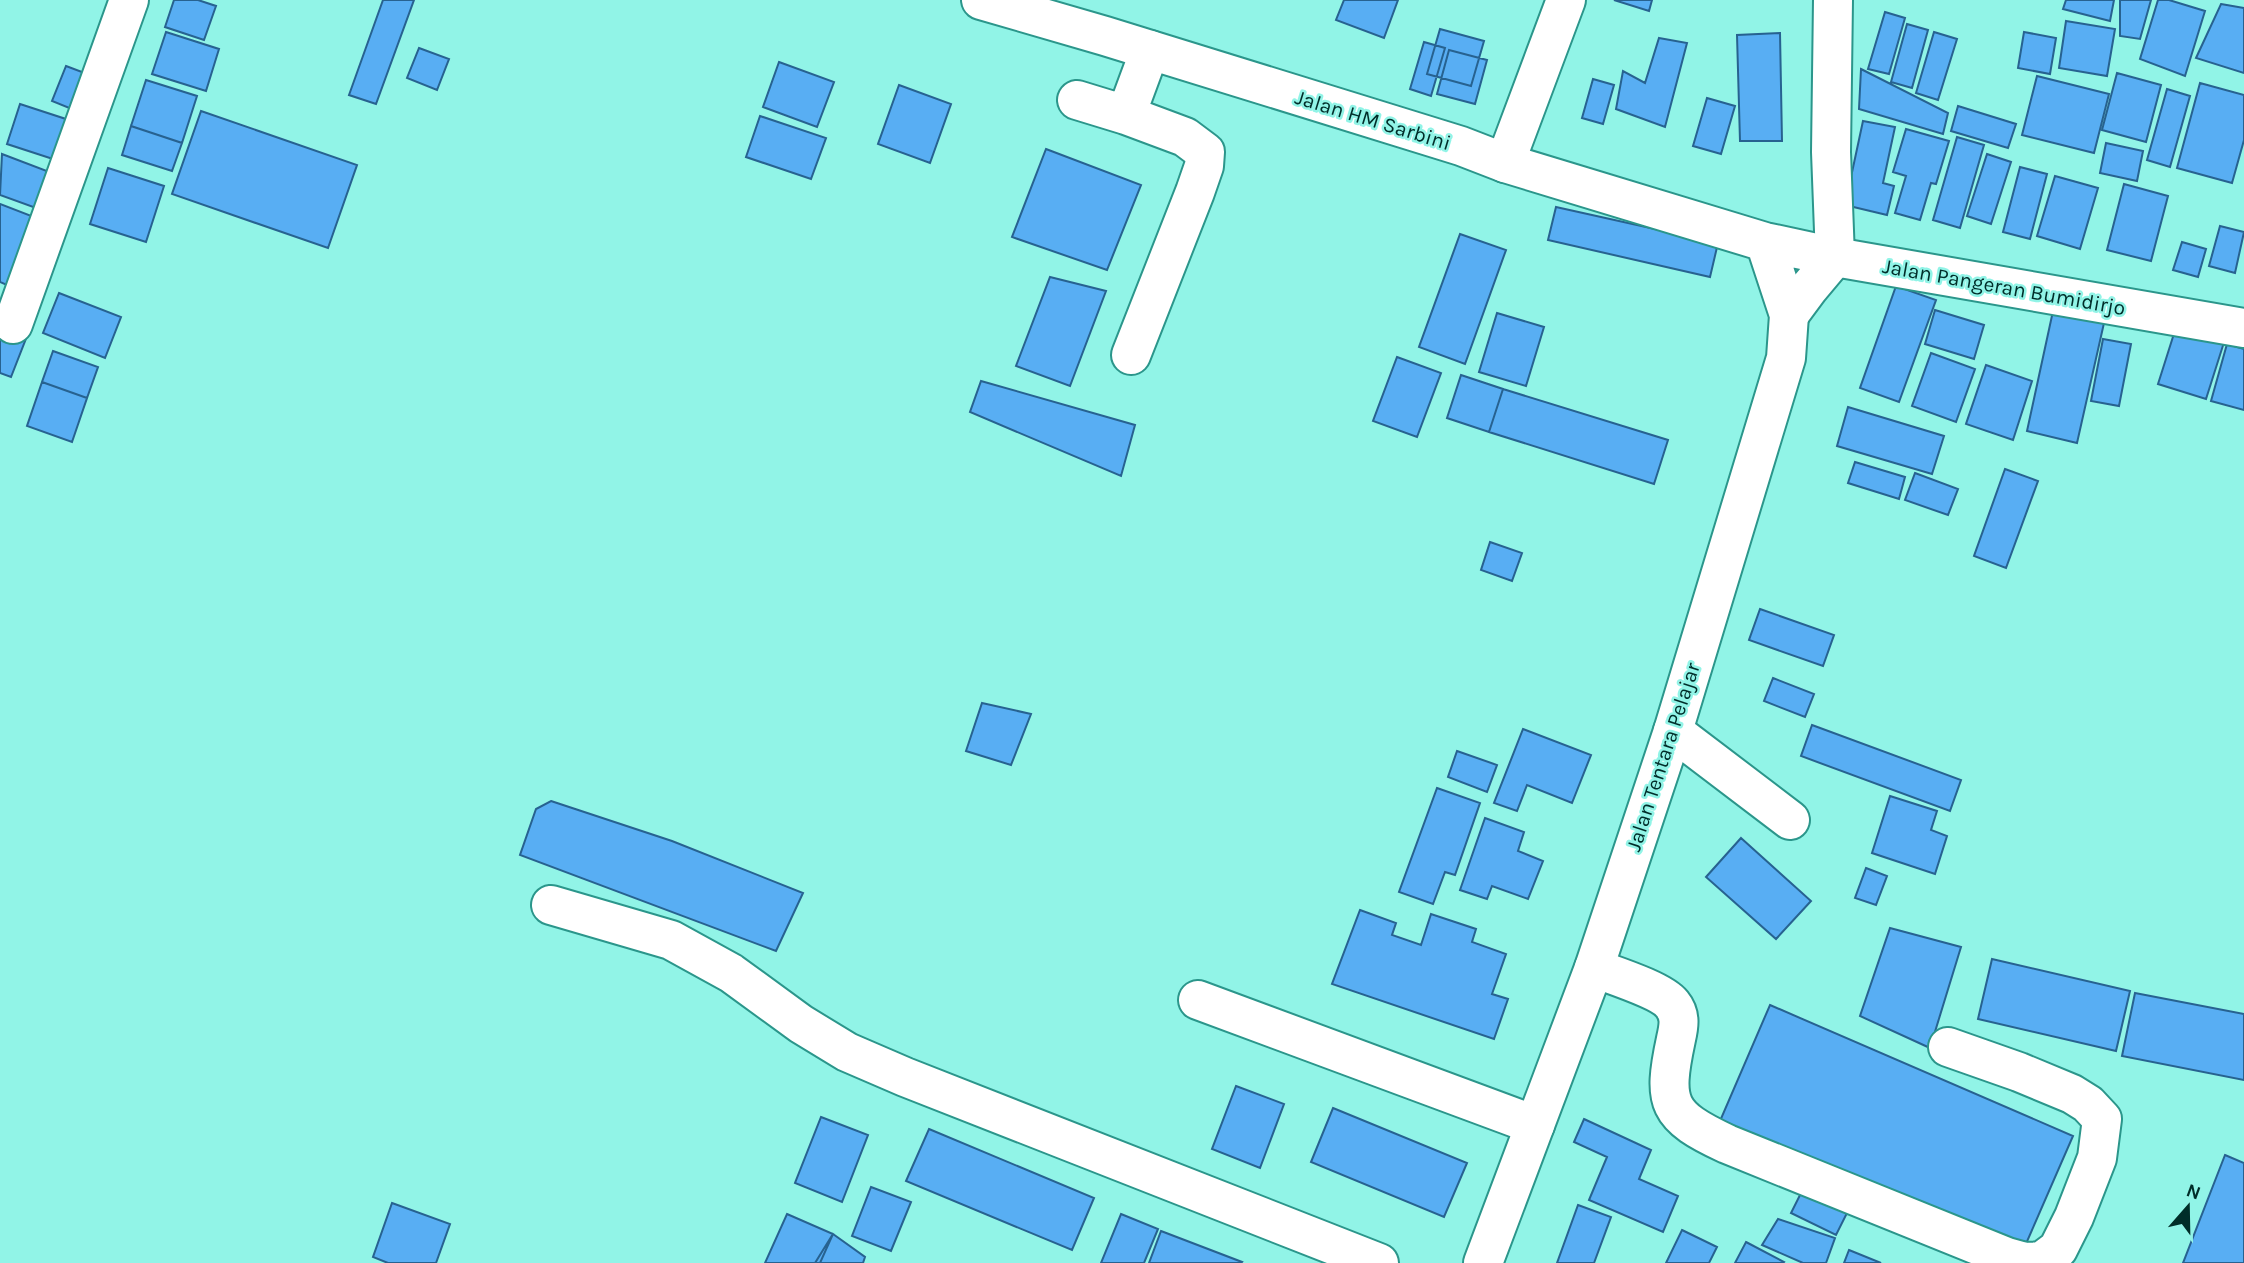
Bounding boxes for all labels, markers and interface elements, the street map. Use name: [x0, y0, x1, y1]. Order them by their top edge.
street label: Jalan HM Sarbini: [1292, 85, 1454, 155]
street label: Jalan Pangeran Bumidirjo: [1881, 254, 2127, 320]
street label: Jalan Tentara Pelajar: [1621, 659, 1705, 854]
north arrow: [2153, 1172, 2223, 1242]
text: N: [2183, 1179, 2204, 1205]

